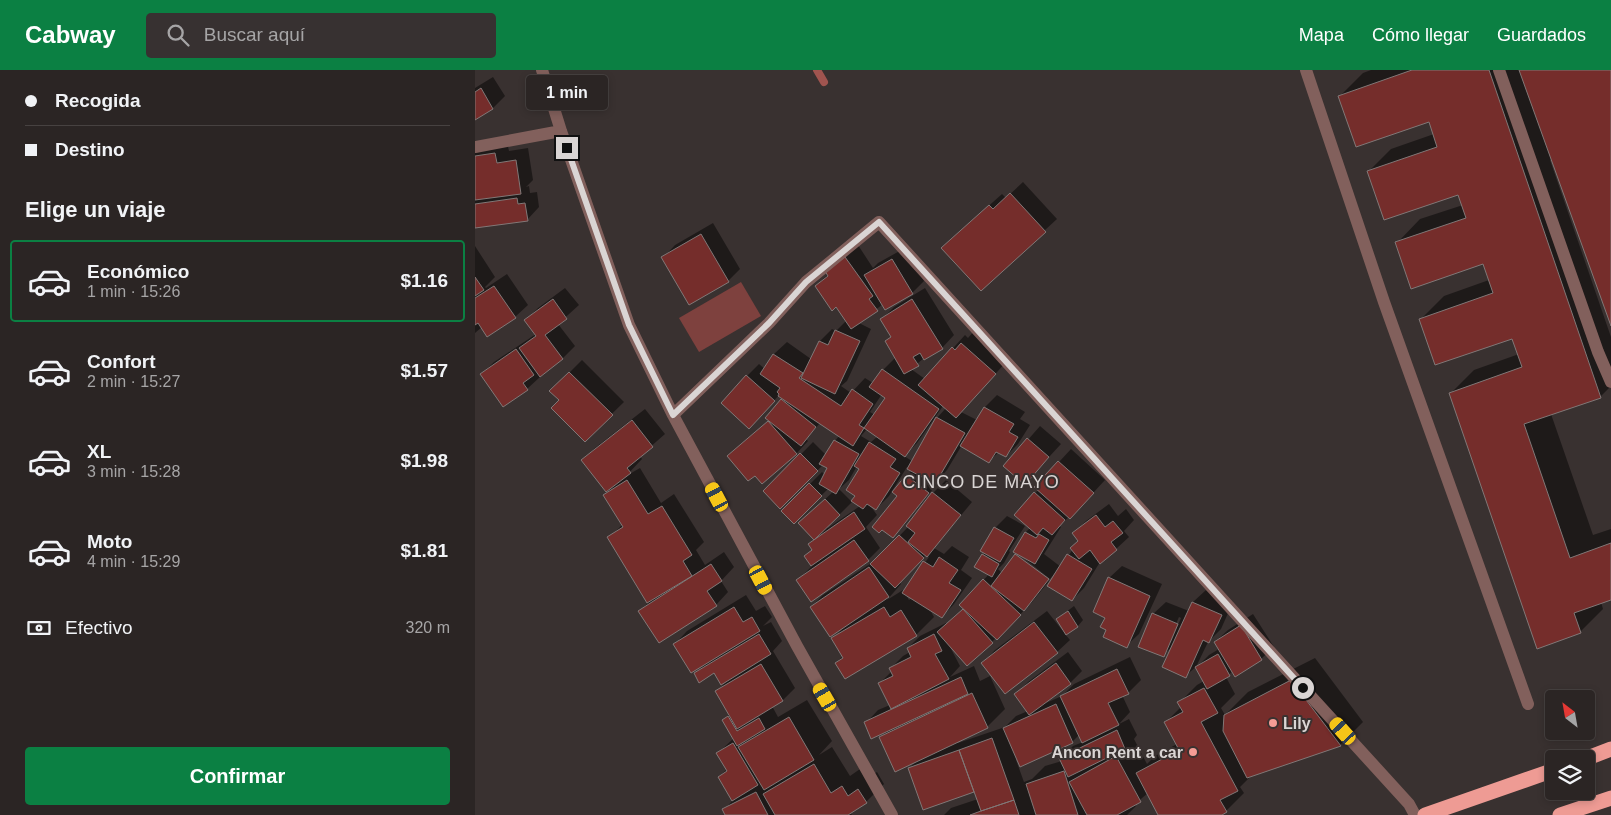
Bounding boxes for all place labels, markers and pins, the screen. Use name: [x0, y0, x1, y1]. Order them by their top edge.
place label: Lily: [1283, 715, 1311, 732]
marker: Lily: [1267, 717, 1279, 729]
place label: Ancon Rent a car: [1051, 744, 1183, 761]
marker: Ancon Rent a car: [1187, 746, 1199, 758]

